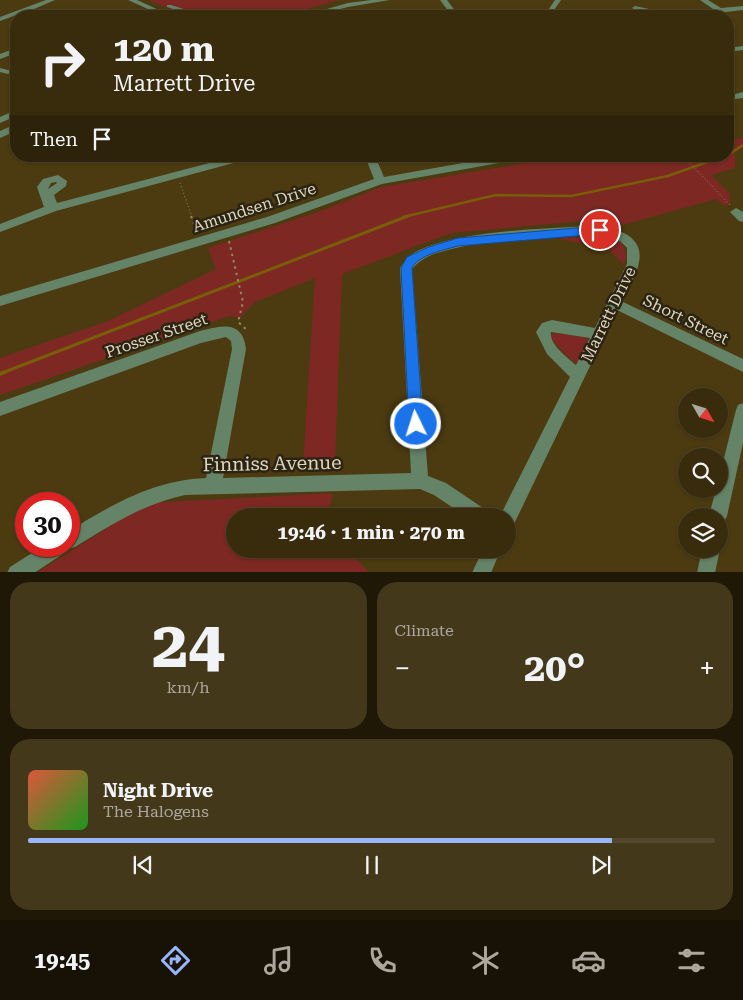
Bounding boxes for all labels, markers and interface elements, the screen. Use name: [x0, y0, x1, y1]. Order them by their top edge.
text: 120 m: [113, 29, 214, 70]
icon: right: [30, 30, 95, 95]
text: Marrett Drive: [113, 71, 255, 96]
icon: arrive: [88, 125, 116, 153]
text: Then: [30, 128, 78, 151]
street label: Amundsen Drive: [190, 179, 318, 236]
pin: [579, 209, 621, 251]
icon: arrive: [586, 216, 614, 244]
street label: Marrett Drive: [577, 263, 640, 365]
street label: Short Street: [640, 291, 732, 348]
street label: Prosser Street: [103, 309, 210, 362]
north arrow: [678, 388, 728, 438]
map controls: [678, 388, 728, 558]
position arrow: [389, 397, 441, 449]
button: search: [678, 448, 728, 498]
street label: Finniss Avenue: [202, 451, 342, 476]
speed limit sign: 30: [15, 492, 80, 557]
button: layers: [678, 508, 728, 558]
text: 19:46 · 1 min · 270 m: [277, 521, 465, 544]
text: 24: [152, 607, 225, 683]
text: Climate: [395, 621, 454, 640]
text: 20°: [524, 646, 585, 690]
text: −: [395, 652, 410, 685]
text: +: [699, 652, 715, 685]
text: km/h: [167, 678, 210, 697]
text: Night Drive: [103, 779, 213, 802]
text: The Halogens: [103, 802, 209, 821]
icon: previous: [129, 851, 157, 879]
icon: pause: [358, 851, 386, 879]
icon: next: [587, 851, 615, 879]
icon: directions: [158, 943, 193, 978]
icon: music: [261, 943, 296, 978]
icon: phone: [365, 943, 400, 978]
icon: climate: [468, 943, 503, 978]
icon: car: [571, 943, 606, 978]
icon: filters: [674, 943, 709, 978]
text: 19:45: [34, 948, 90, 973]

